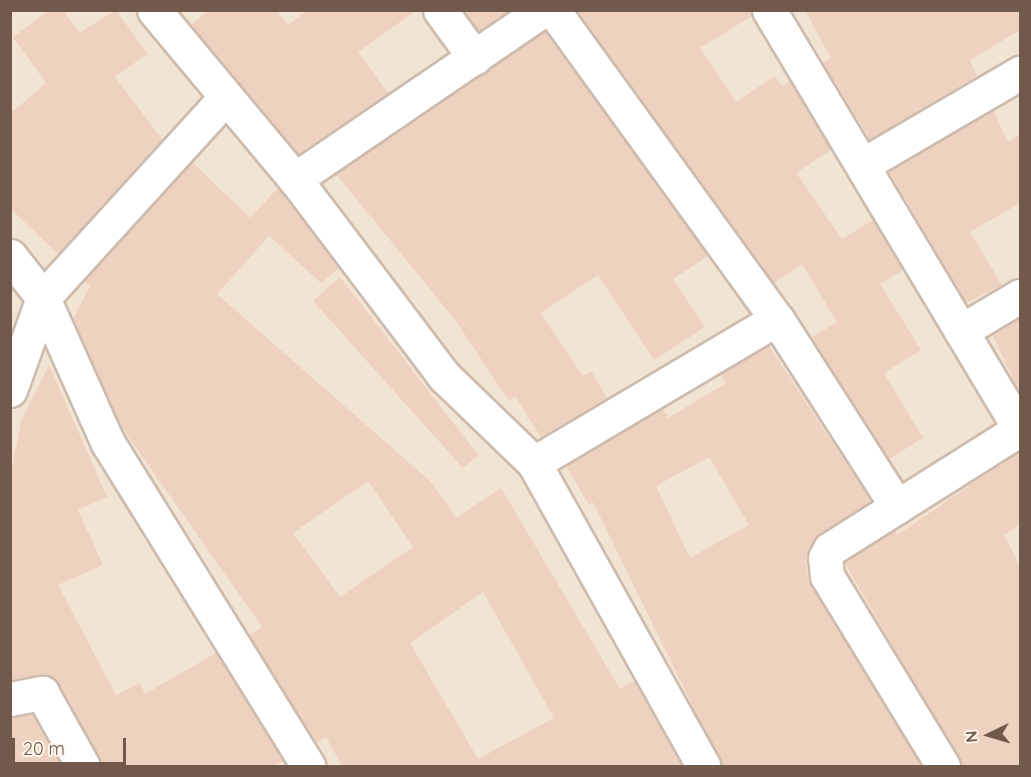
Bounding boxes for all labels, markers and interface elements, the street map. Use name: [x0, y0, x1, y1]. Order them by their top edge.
north arrow: [959, 705, 1019, 765]
scale bar: [15, 726, 129, 764]
text: N: [961, 730, 982, 743]
text: 20 m: [23, 737, 65, 760]

